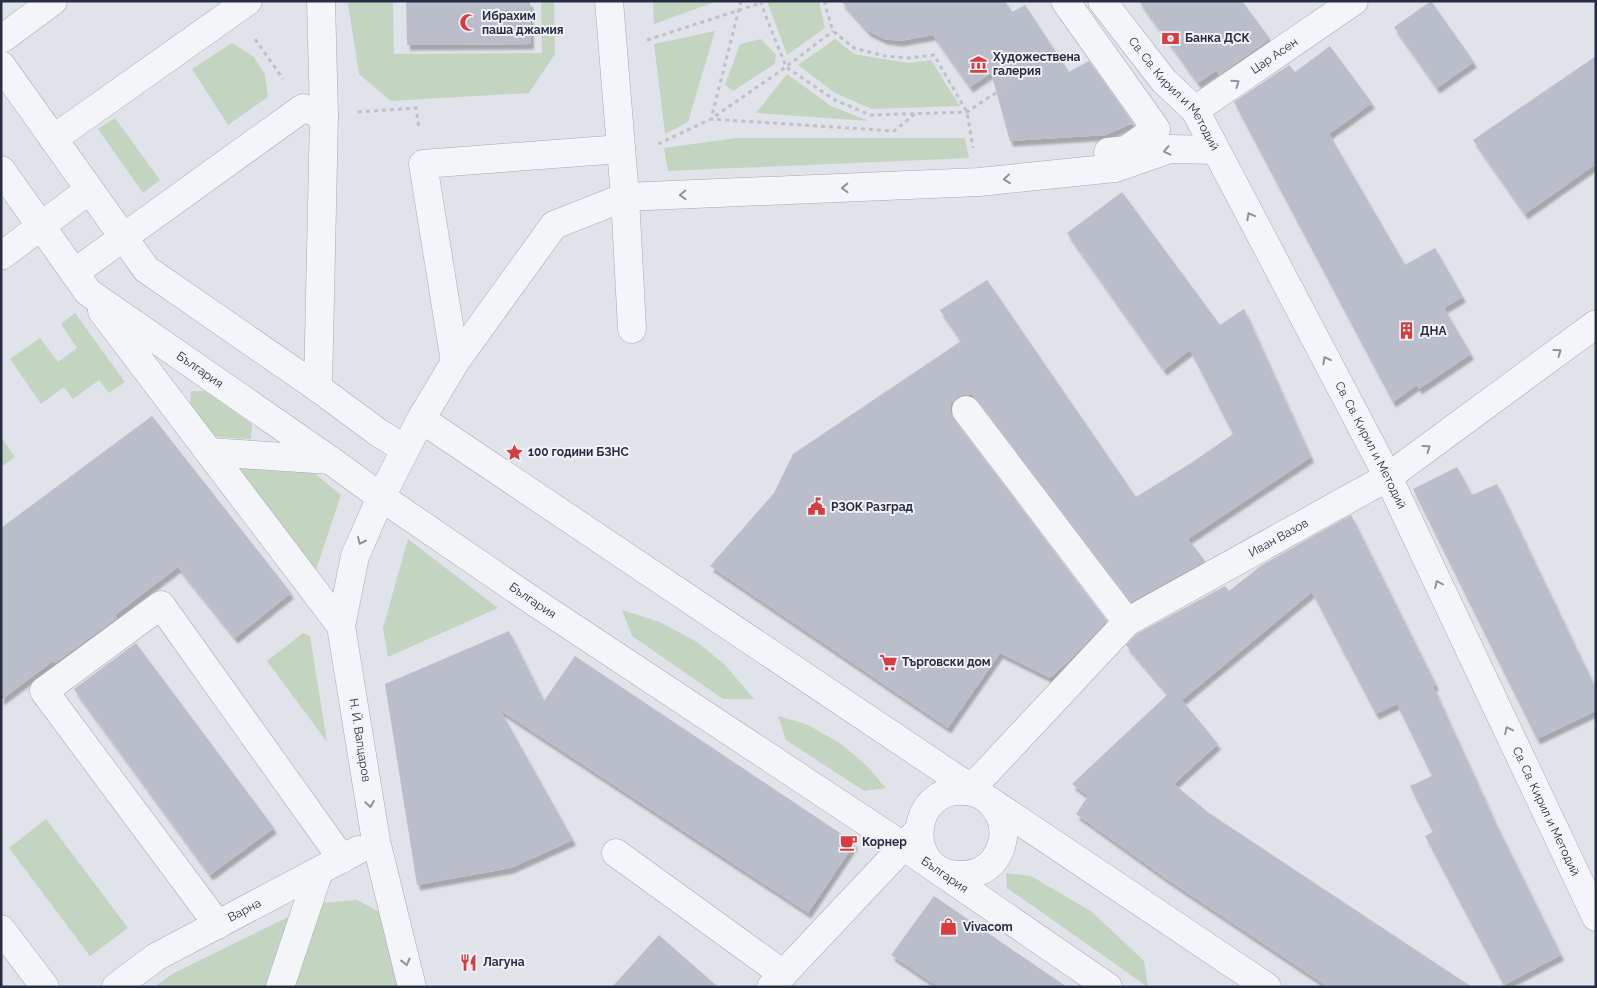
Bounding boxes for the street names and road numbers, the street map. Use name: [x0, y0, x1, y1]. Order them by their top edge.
street label: Св. Св. Кирил и Методий: [1126, 34, 1222, 153]
street label: Цар Асен: [1248, 35, 1300, 77]
street label: България: [174, 349, 226, 391]
street label: Св. Св. Кирил и Методий: [1332, 379, 1409, 511]
street label: Иван Вазов: [1246, 516, 1311, 560]
street label: България: [506, 580, 559, 621]
street label: Н. Й. Вапцаров: [346, 697, 374, 783]
street label: Св. Св. Кирил и Методий: [1510, 744, 1582, 878]
street label: България: [919, 854, 971, 896]
street label: Варна: [225, 896, 263, 925]

